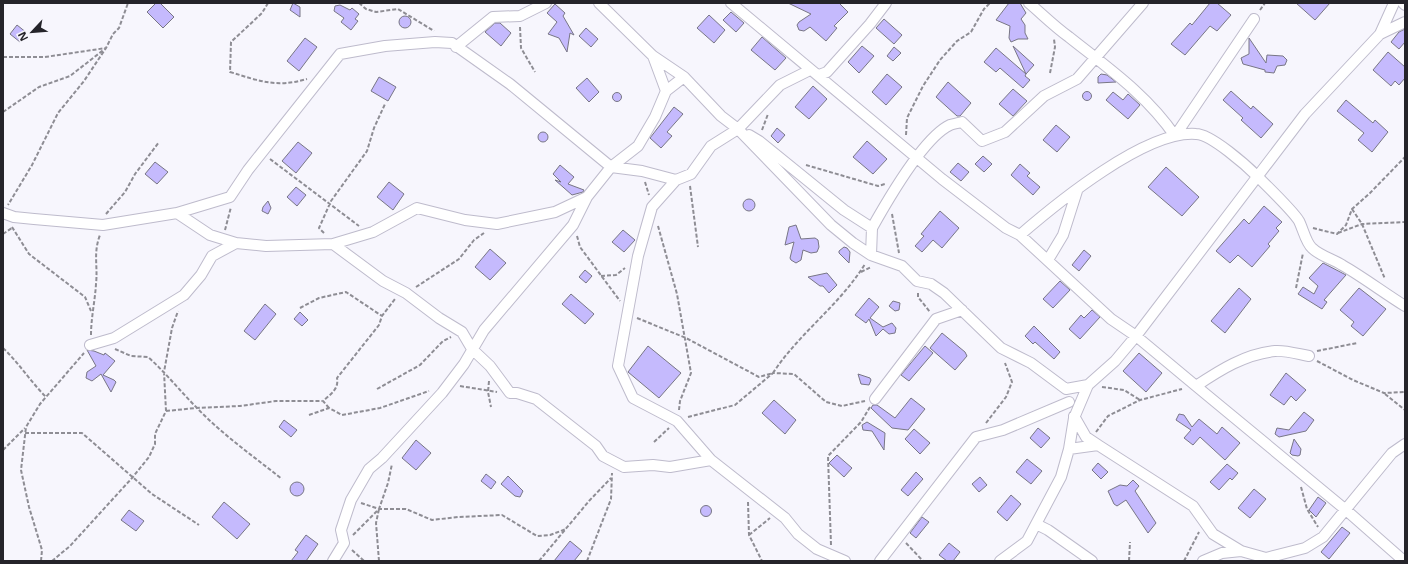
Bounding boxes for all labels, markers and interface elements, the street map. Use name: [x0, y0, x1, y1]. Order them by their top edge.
north arrow: [12, 12, 52, 52]
text: N: [14, 29, 31, 44]

